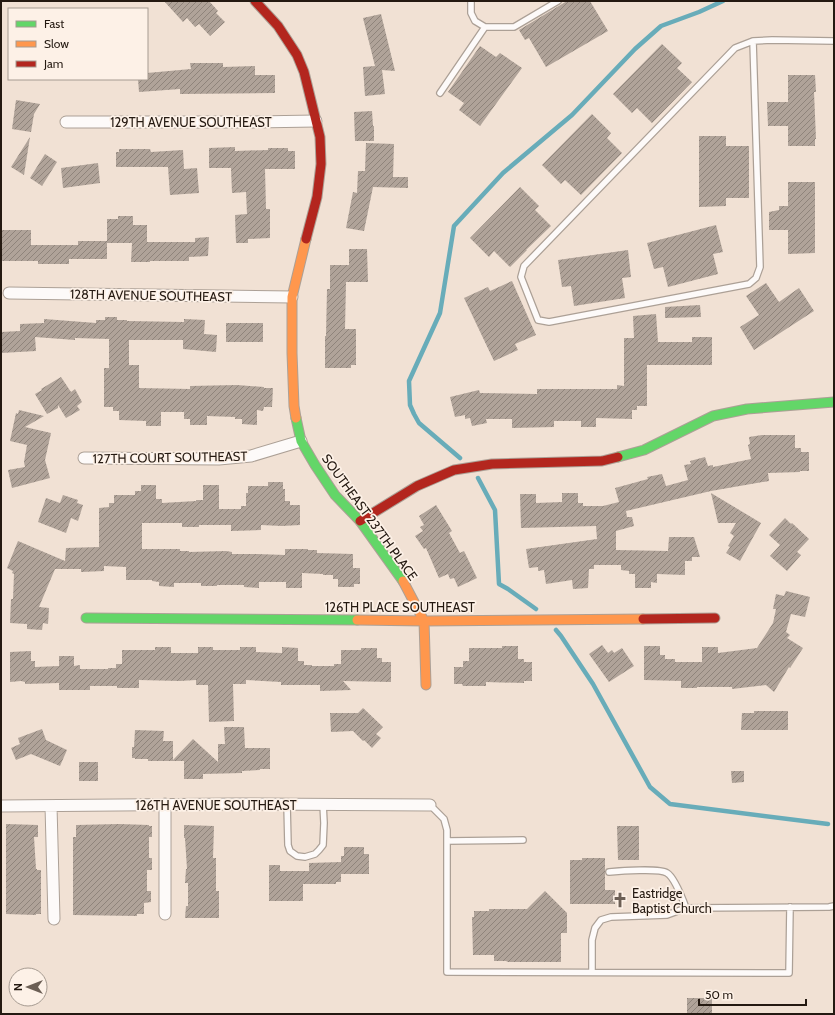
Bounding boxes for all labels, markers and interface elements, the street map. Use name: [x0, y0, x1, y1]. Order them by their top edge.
legend: [8, 8, 148, 80]
text: Fast: [44, 16, 64, 31]
text: Slow: [44, 36, 69, 51]
text: Jam: [43, 56, 63, 71]
street label: 129TH AVENUE SOUTHEAST: [110, 114, 272, 130]
street label: 128TH AVENUE SOUTHEAST: [70, 286, 232, 304]
street label: 127TH COURT SOUTHEAST: [93, 448, 247, 466]
street label: SOUTHEAST 237TH PLACE: [319, 451, 421, 583]
street label: 126TH PLACE SOUTHEAST: [325, 599, 475, 615]
street label: 126TH AVENUE SOUTHEAST: [135, 797, 297, 813]
place label: Eastridge Baptist Church: [632, 885, 712, 916]
church icon: Eastridge Baptist Church: [611, 891, 629, 909]
north arrow: [8, 967, 48, 1007]
scale bar: [699, 981, 806, 1007]
text: N: [11, 983, 25, 991]
text: 50 m: [705, 987, 733, 1002]

